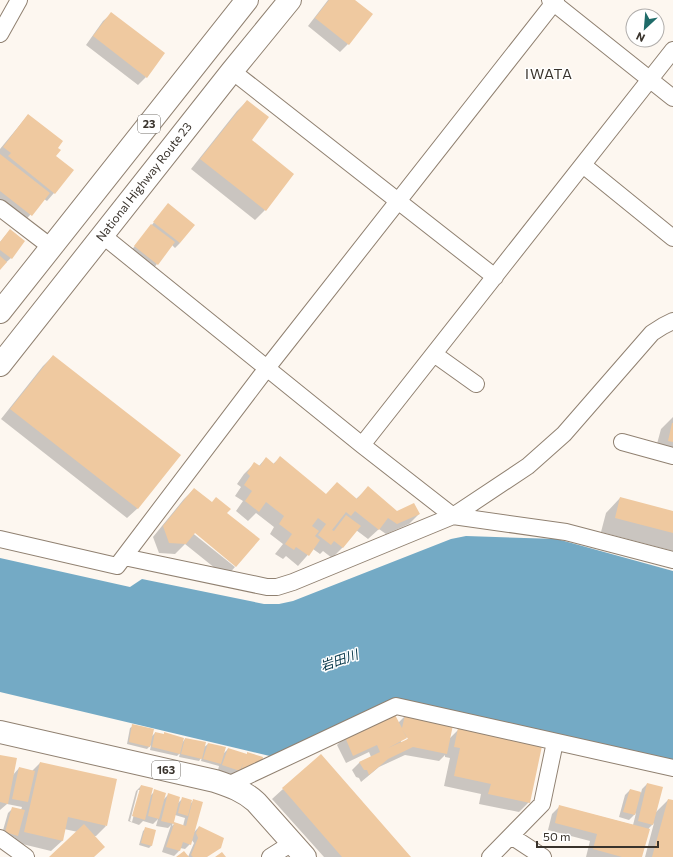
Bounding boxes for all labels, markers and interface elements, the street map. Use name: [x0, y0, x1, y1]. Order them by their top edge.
north arrow: [625, 8, 665, 48]
text: N: [634, 30, 647, 45]
district label: IWATA: [525, 65, 573, 82]
road number: 23: [138, 115, 160, 133]
street label: National Highway Route 23: [92, 119, 194, 244]
water label: 岩田川: [318, 645, 362, 674]
road number: 163: [152, 761, 180, 779]
scale bar: [537, 823, 658, 849]
text: 50 m: [543, 829, 571, 843]

